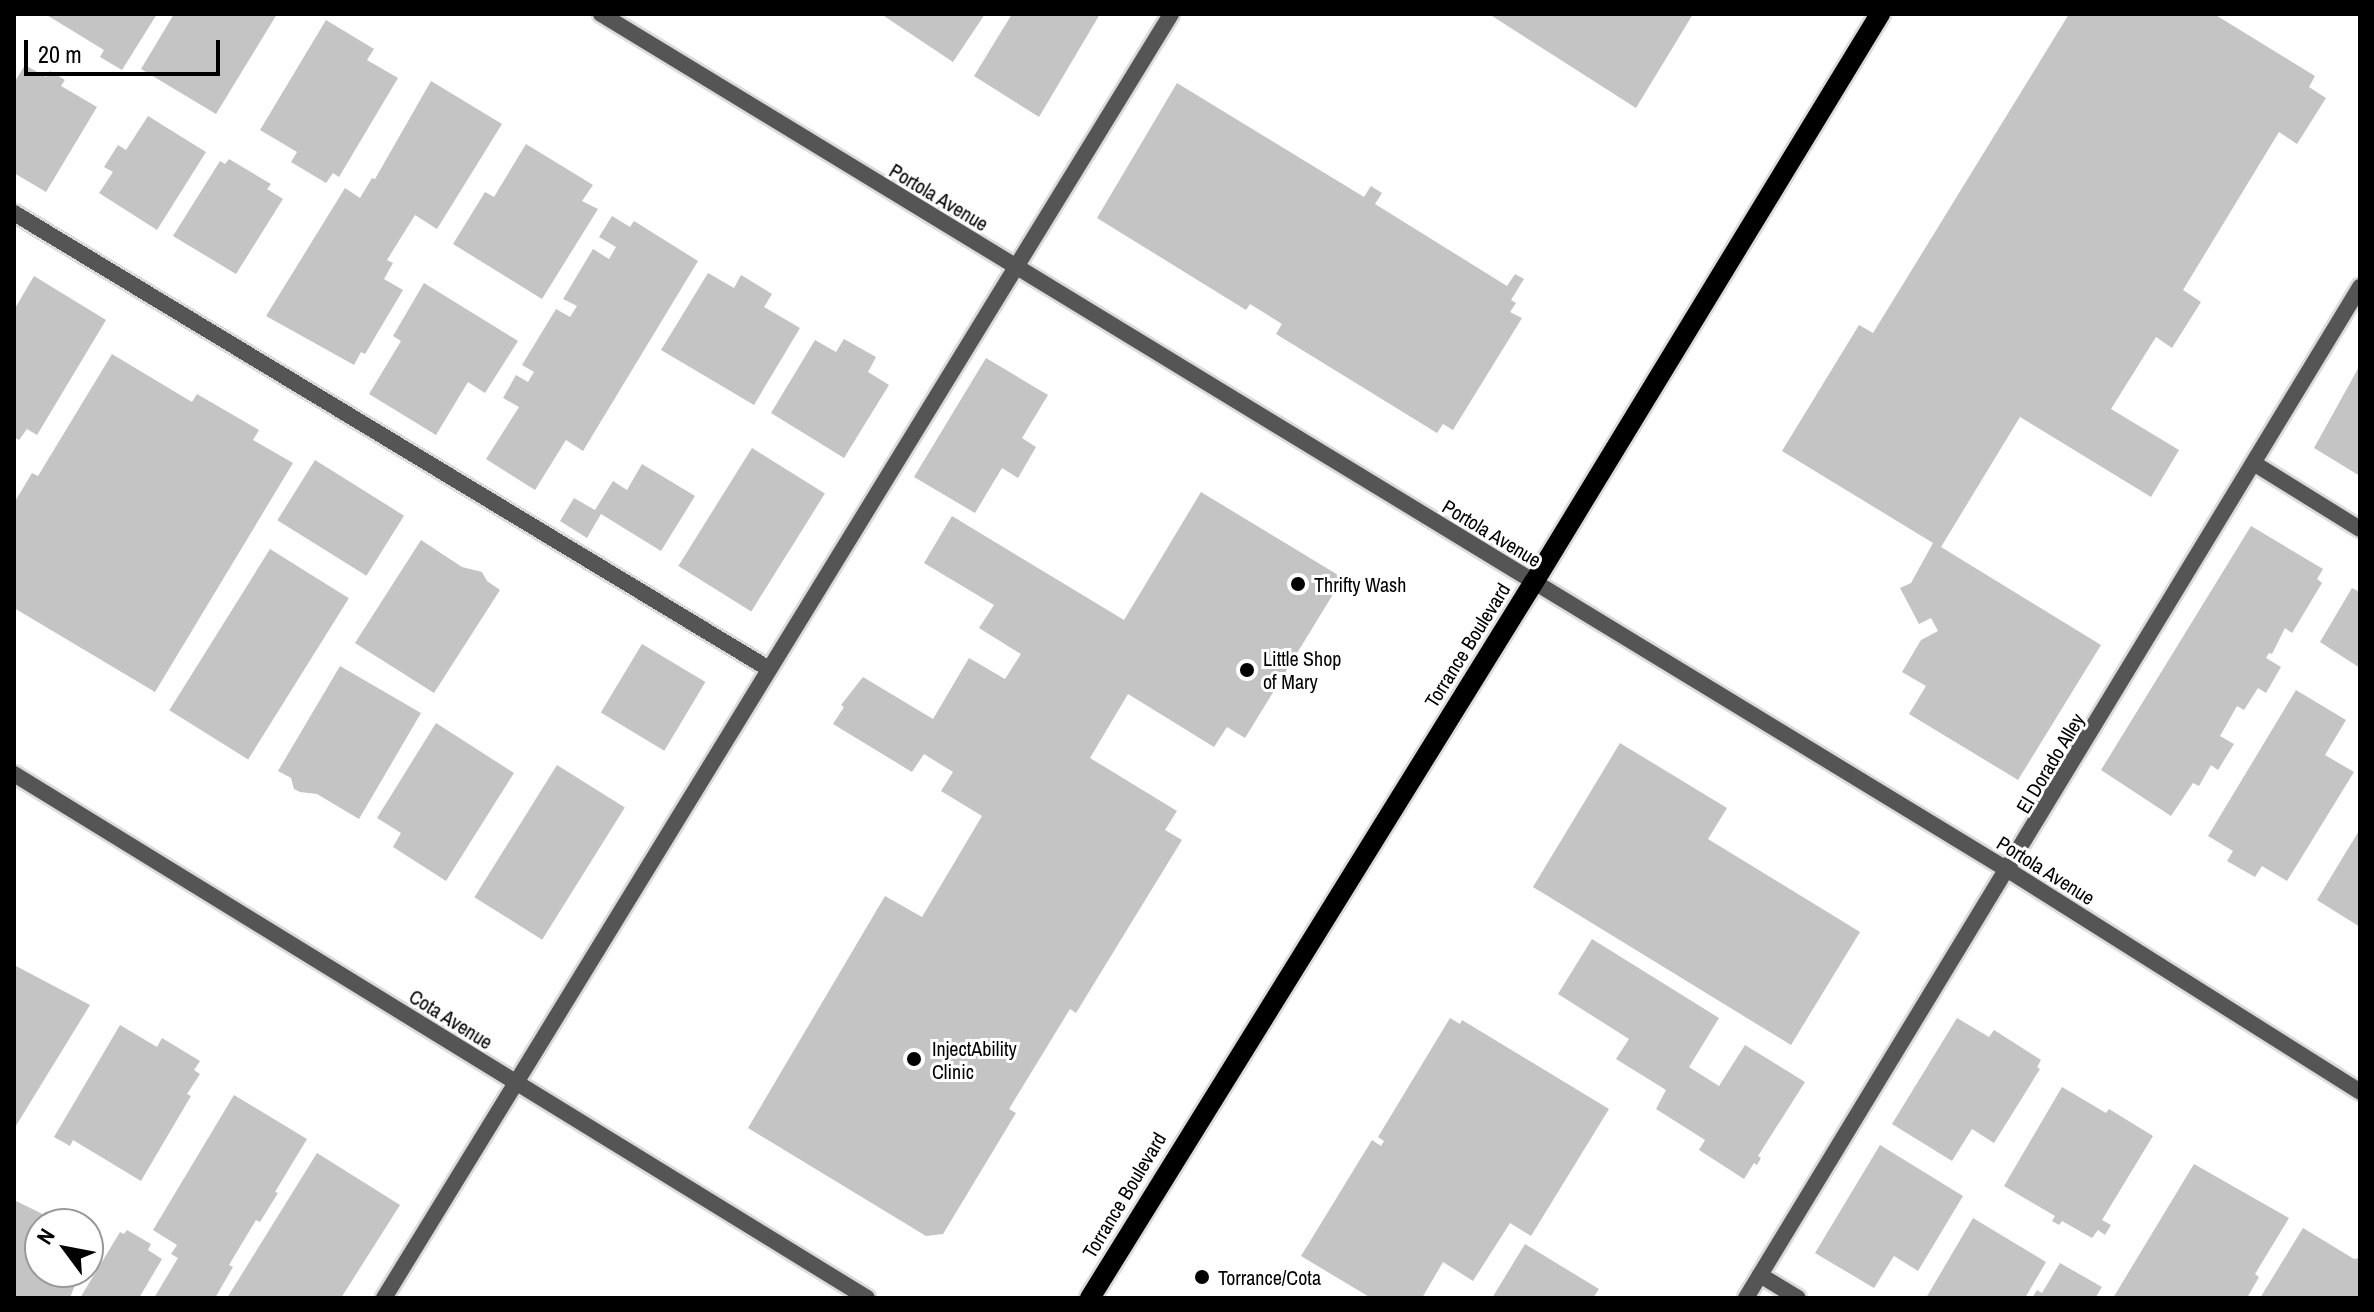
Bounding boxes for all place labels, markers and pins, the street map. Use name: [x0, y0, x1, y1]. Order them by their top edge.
place label: Thrifty Wash: [1314, 572, 1406, 596]
marker: Thrifty Wash: [1289, 575, 1307, 593]
place label: Little Shop of Mary: [1263, 646, 1341, 693]
marker: Little Shop of Mary: [1238, 661, 1256, 679]
place label: InjectAbility Clinic: [932, 1036, 1017, 1083]
marker: InjectAbility Clinic: [903, 1048, 925, 1070]
place label: Torrance/Cota: [1218, 1265, 1321, 1289]
marker: Torrance/Cota: [1193, 1268, 1211, 1286]

